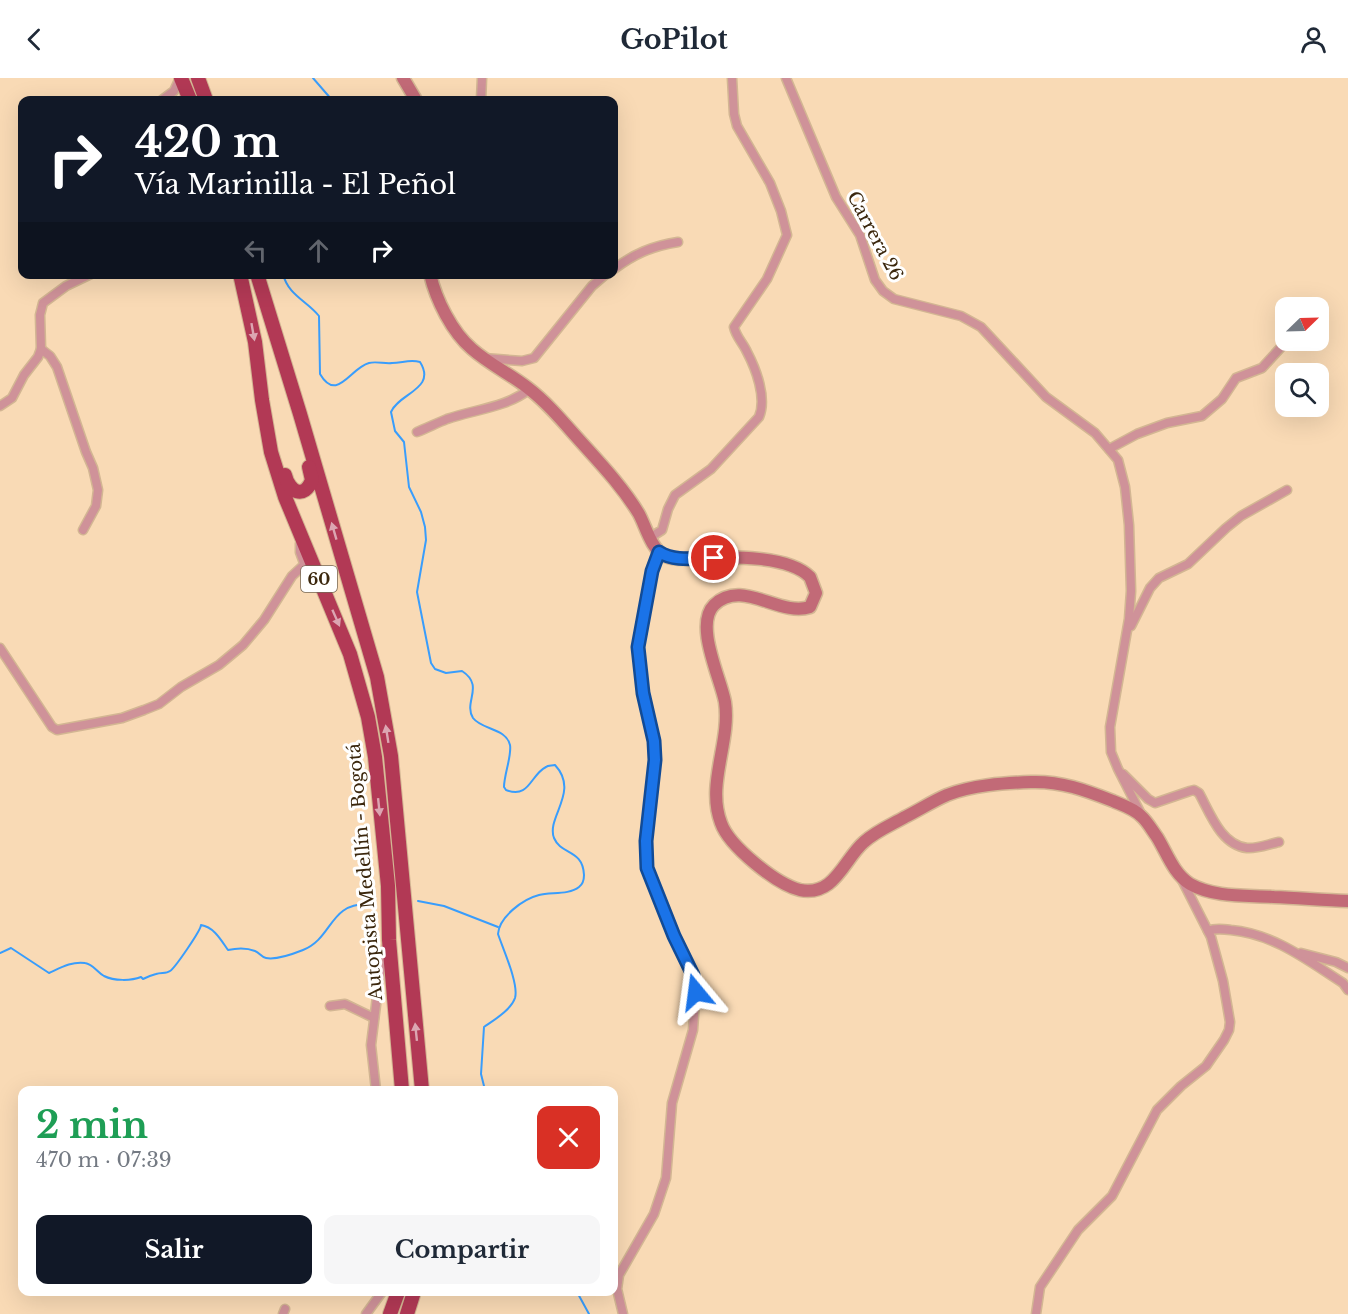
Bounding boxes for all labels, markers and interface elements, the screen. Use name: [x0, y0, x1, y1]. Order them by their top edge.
icon: back: [18, 23, 51, 56]
text: GoPilot: [620, 23, 728, 56]
icon: person: [1297, 23, 1330, 56]
text: 420 m: [135, 116, 280, 168]
icon: right: [36, 120, 114, 198]
text: Vía Marinilla - El Peñol: [135, 168, 456, 201]
street label: Carrera 26: [842, 188, 908, 284]
icon: left: [239, 234, 272, 267]
icon: ahead: [302, 234, 335, 267]
icon: right: [365, 234, 398, 267]
north arrow: [1275, 297, 1329, 351]
map controls: [1275, 297, 1329, 417]
one-way arrow: [248, 322, 257, 341]
button: search: [1275, 363, 1329, 417]
one-way arrow: [329, 522, 338, 540]
pin: [688, 532, 739, 583]
icon: arrive: [697, 541, 730, 574]
road number: 60: [301, 566, 337, 592]
one-way arrow: [331, 609, 341, 627]
one-way arrow: [383, 724, 392, 743]
street label: Autopista Medellín - Bogotá: [343, 742, 387, 1003]
one-way arrow: [374, 797, 384, 816]
position arrow: [664, 960, 728, 1024]
one-way arrow: [411, 1023, 421, 1042]
text: 2 min: [36, 1103, 148, 1148]
button: close: [537, 1106, 600, 1169]
text: 470 m · 07:39: [36, 1148, 172, 1172]
button: Salir: [36, 1215, 312, 1284]
button: Compartir: [324, 1215, 600, 1284]

